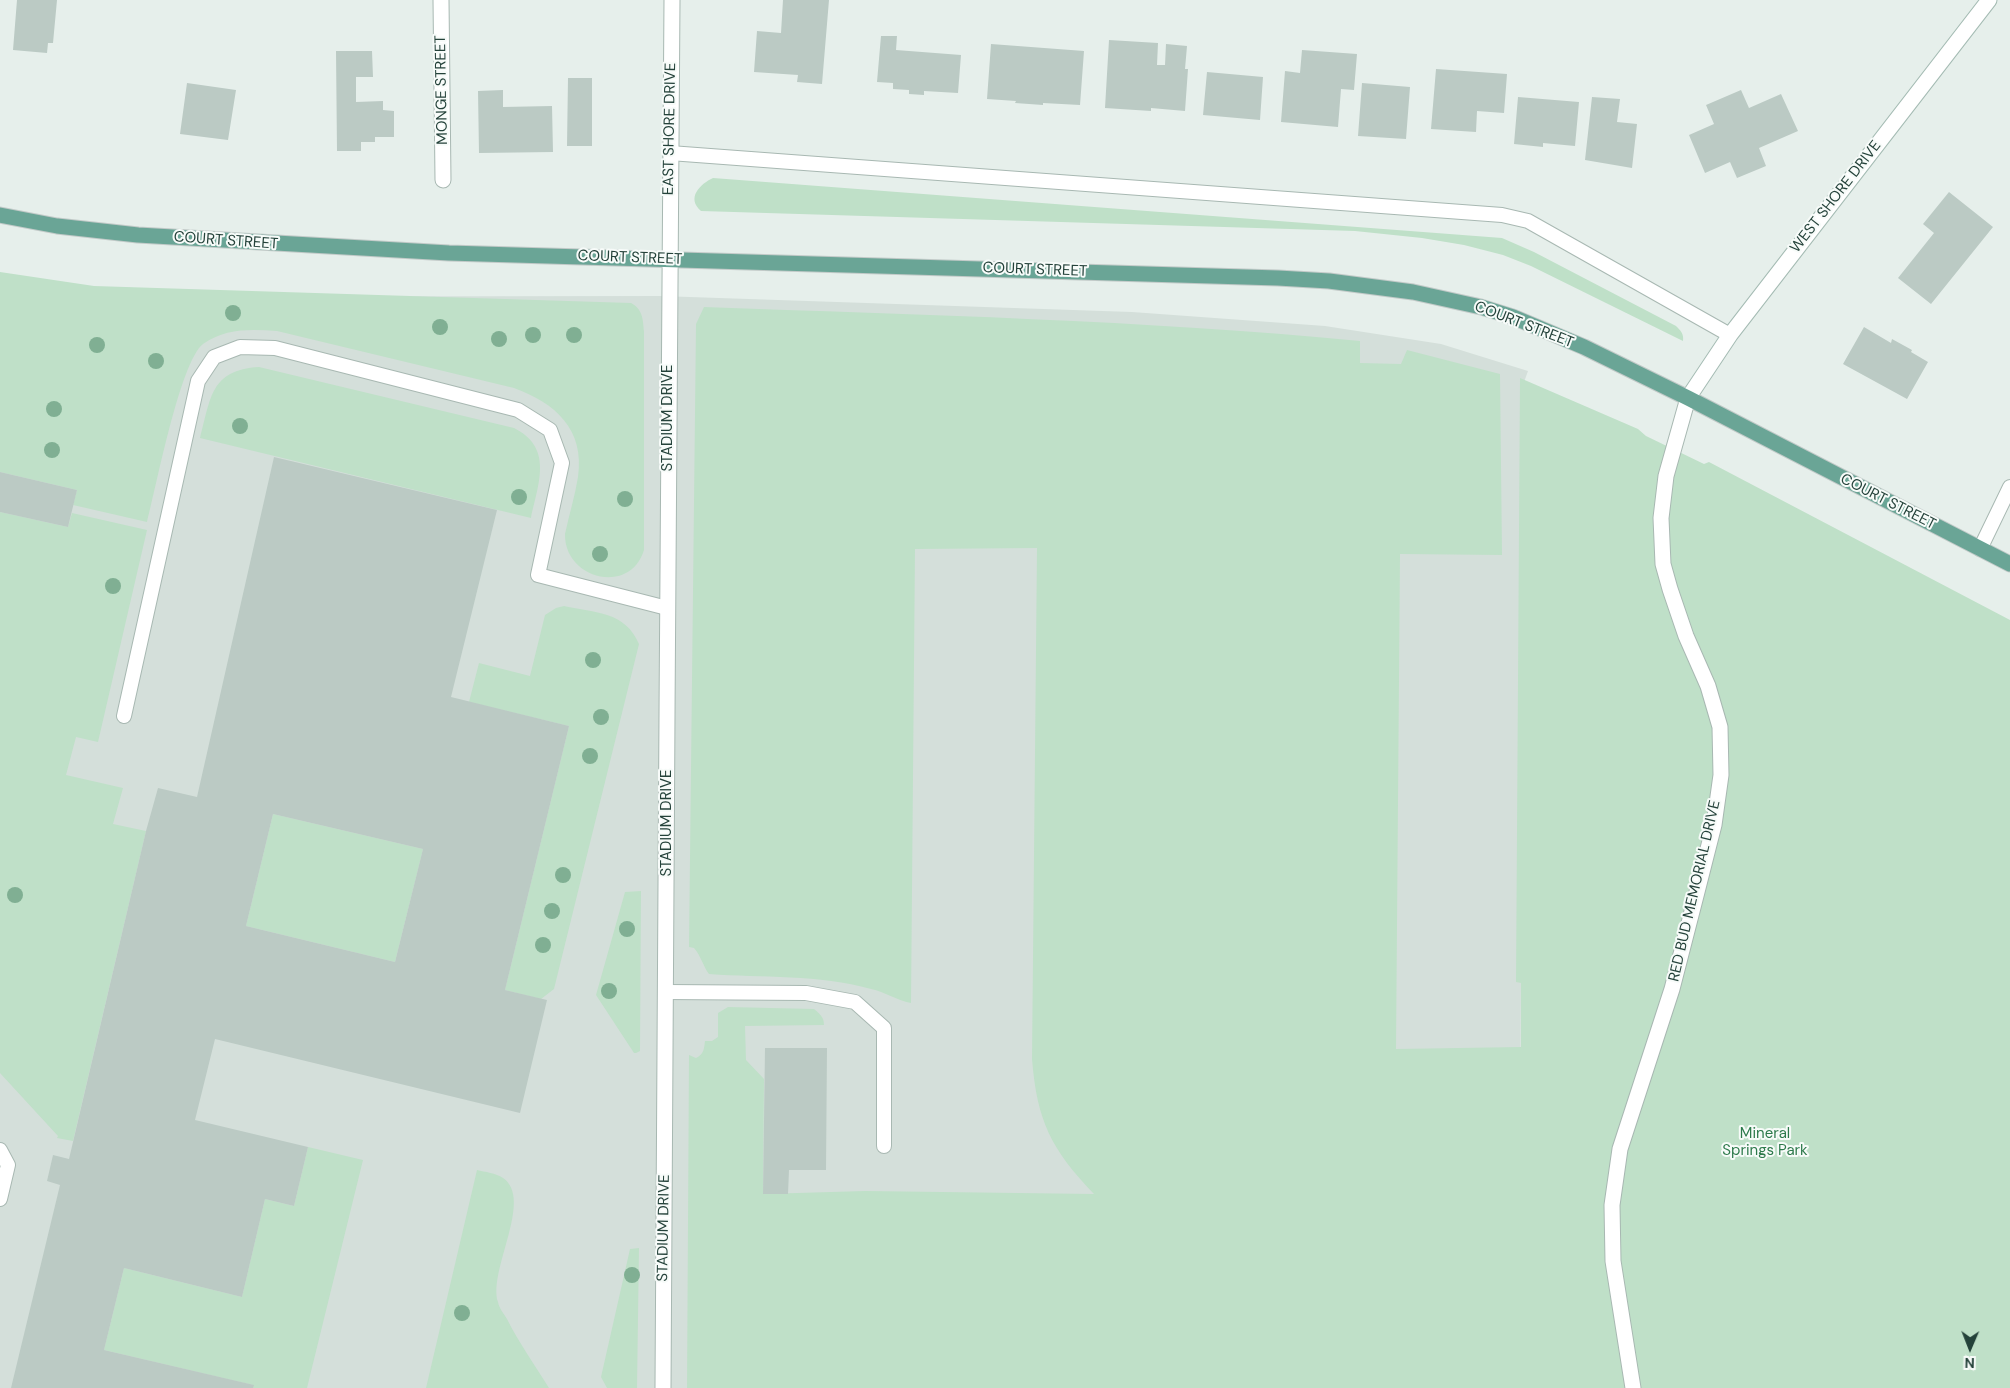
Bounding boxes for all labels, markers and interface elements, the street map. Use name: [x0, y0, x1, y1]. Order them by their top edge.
street label: MONGE STREET: [432, 35, 452, 145]
street label: EAST SHORE DRIVE: [660, 63, 680, 195]
street label: WEST SHORE DRIVE: [1787, 137, 1885, 257]
street label: COURT STREET: [173, 228, 279, 254]
street label: COURT STREET: [577, 247, 683, 269]
street label: COURT STREET: [982, 259, 1088, 281]
street label: COURT STREET: [1472, 298, 1576, 352]
street label: STADIUM DRIVE: [659, 364, 677, 472]
street label: COURT STREET: [1837, 470, 1939, 534]
street label: STADIUM DRIVE: [658, 769, 676, 877]
street label: RED BUD MEMORIAL DRIVE: [1665, 798, 1725, 984]
park label: Mineral Springs Park: [1722, 1125, 1808, 1160]
street label: STADIUM DRIVE: [654, 1174, 674, 1282]
north arrow: [1945, 1323, 1995, 1373]
text: N: [1964, 1354, 1975, 1372]

